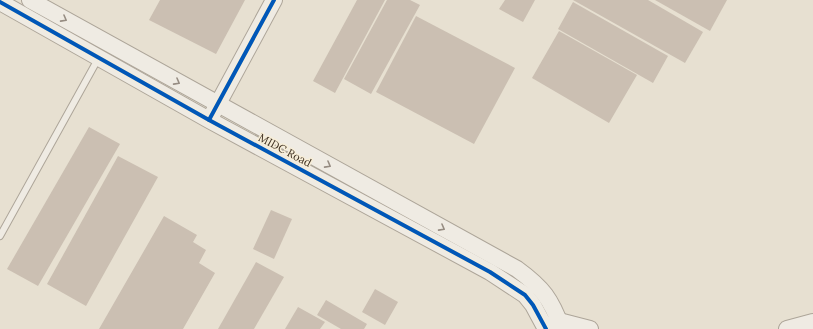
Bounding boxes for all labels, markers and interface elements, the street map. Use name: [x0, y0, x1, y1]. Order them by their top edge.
one-way arrow: [60, 14, 67, 22]
one-way arrow: [173, 77, 180, 85]
street label: MIDC Road: [256, 130, 314, 170]
one-way arrow: [324, 160, 331, 168]
one-way arrow: [438, 223, 445, 230]

